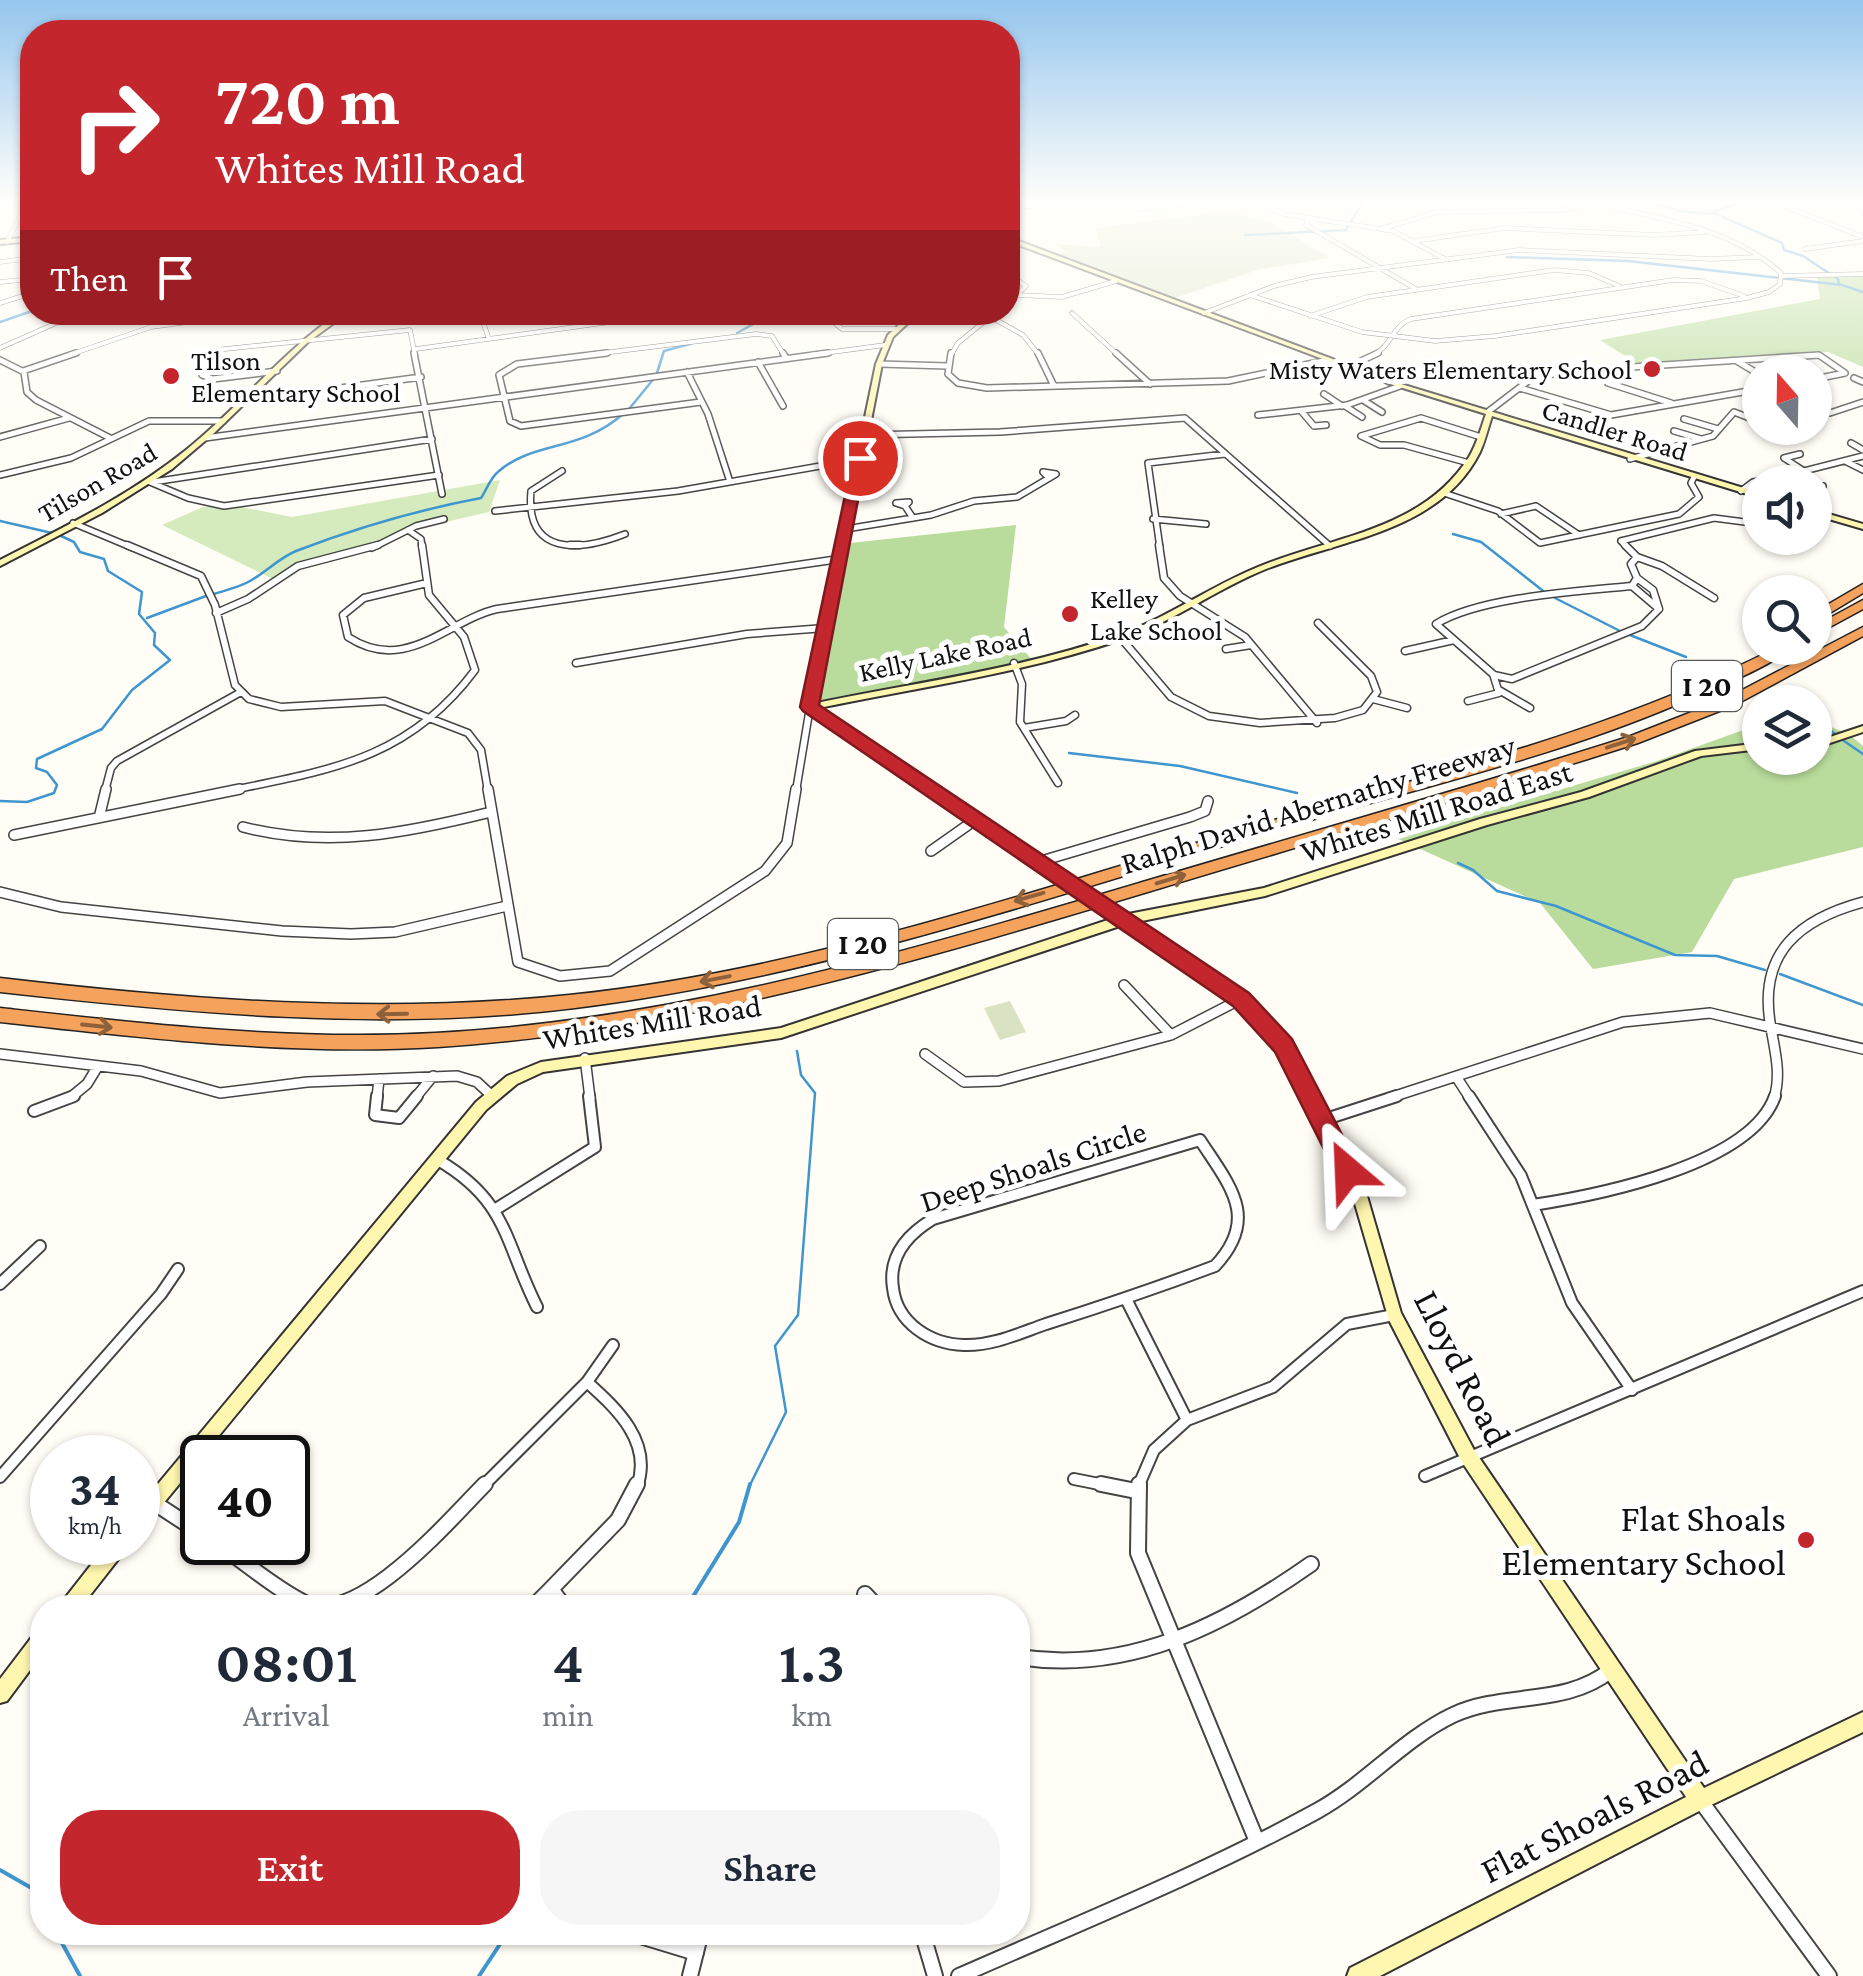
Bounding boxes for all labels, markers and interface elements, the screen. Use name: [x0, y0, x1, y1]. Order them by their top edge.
icon: right: [50, 60, 180, 190]
text: 720 m: [215, 61, 400, 139]
text: Whites Mill Road: [215, 143, 525, 193]
icon: arrive: [148, 250, 203, 305]
text: Then: [50, 257, 128, 299]
place label: Tilson Elementary School: [191, 345, 401, 408]
place label: Misty Waters Elementary School: [1269, 354, 1632, 385]
north arrow: [1742, 355, 1832, 445]
map controls: [1742, 355, 1832, 775]
marker: Misty Waters Elementary School: [1641, 358, 1663, 380]
marker: Tilson Elementary School: [160, 365, 182, 387]
street label: Candler Road: [1538, 394, 1692, 467]
pin: [818, 416, 903, 501]
icon: arrive: [833, 431, 888, 486]
street label: Tilson Road: [32, 436, 162, 529]
button: sound: [1742, 465, 1832, 555]
button: search: [1742, 575, 1832, 665]
place label: Kelley Lake School: [1090, 583, 1222, 646]
marker: Kelley Lake School: [1059, 603, 1081, 625]
street label: Kelly Lake Road: [856, 621, 1034, 688]
road number: I 20: [1672, 661, 1742, 711]
button: layers: [1742, 685, 1832, 775]
street label: Ralph David Abernathy Freeway: [1117, 727, 1520, 881]
one-way arrow: [1605, 733, 1637, 751]
street label: Whites Mill Road East: [1296, 752, 1576, 869]
one-way arrow: [1155, 869, 1187, 887]
one-way arrow: [1014, 888, 1045, 907]
road number: I 20: [828, 919, 898, 969]
one-way arrow: [700, 971, 732, 990]
street label: Whites Mill Road: [540, 987, 764, 1057]
one-way arrow: [377, 1004, 410, 1024]
one-way arrow: [80, 1017, 112, 1036]
street label: Deep Shoals Circle: [915, 1112, 1151, 1220]
position arrow: [1296, 1119, 1400, 1223]
street label: Lloyd Road: [1406, 1283, 1520, 1453]
speed limit sign: 40: [180, 1435, 310, 1565]
text: 34: [69, 1460, 121, 1516]
place label: Flat Shoals Elementary School: [1501, 1497, 1786, 1583]
text: km/h: [68, 1512, 122, 1539]
marker: Flat Shoals Elementary School: [1795, 1529, 1817, 1551]
text: 08:01: [215, 1628, 357, 1695]
text: 4: [552, 1628, 584, 1695]
text: 1.3: [779, 1628, 845, 1695]
text: Arrival: [243, 1697, 330, 1733]
text: min: [542, 1697, 594, 1733]
text: km: [791, 1697, 832, 1733]
street label: Flat Shoals Road: [1473, 1741, 1715, 1891]
button: Exit: [60, 1810, 520, 1925]
button: Share: [540, 1810, 1000, 1925]

